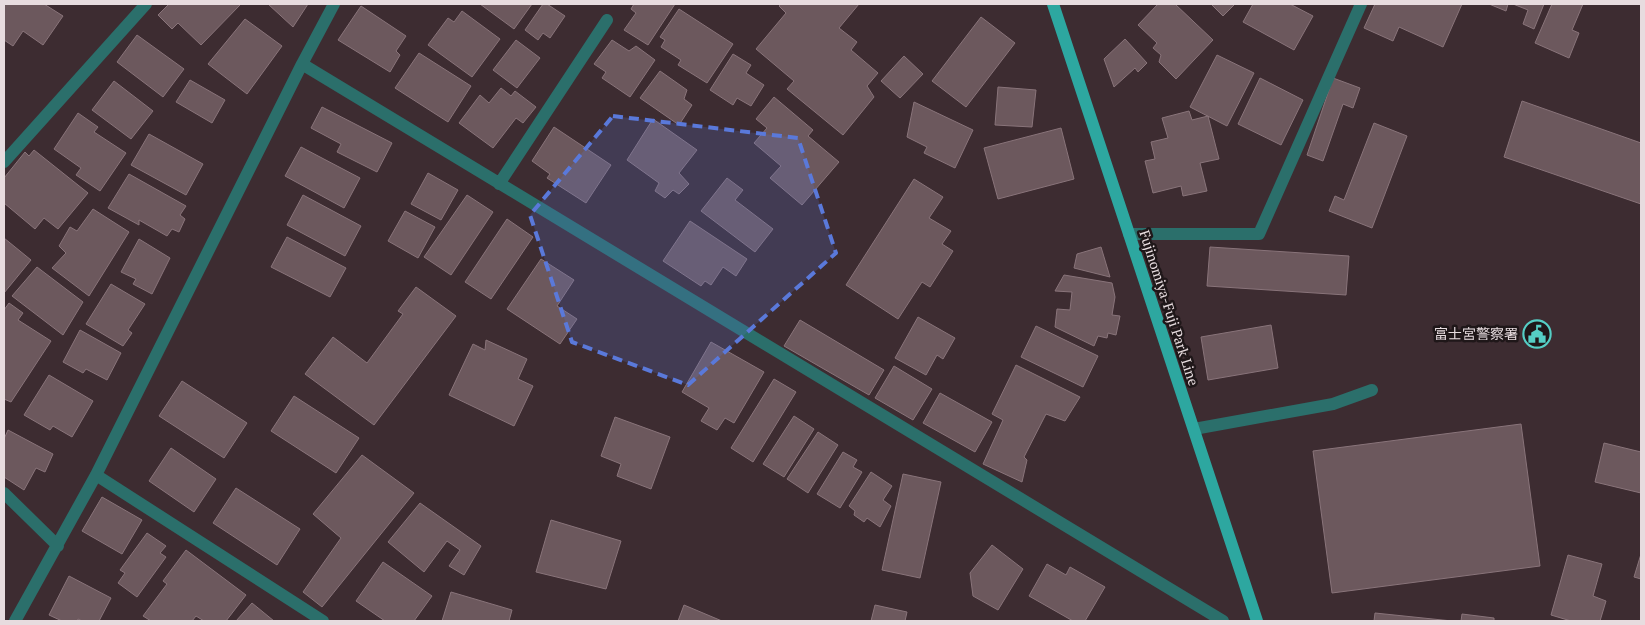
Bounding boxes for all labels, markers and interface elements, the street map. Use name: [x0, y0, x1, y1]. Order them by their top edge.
street label: Fujinomiya-Fuji Park Line: [1135, 228, 1204, 388]
public building icon: 富士宮警察署: [1522, 319, 1552, 349]
place label: 富士宮警察署: [1434, 324, 1518, 343]

